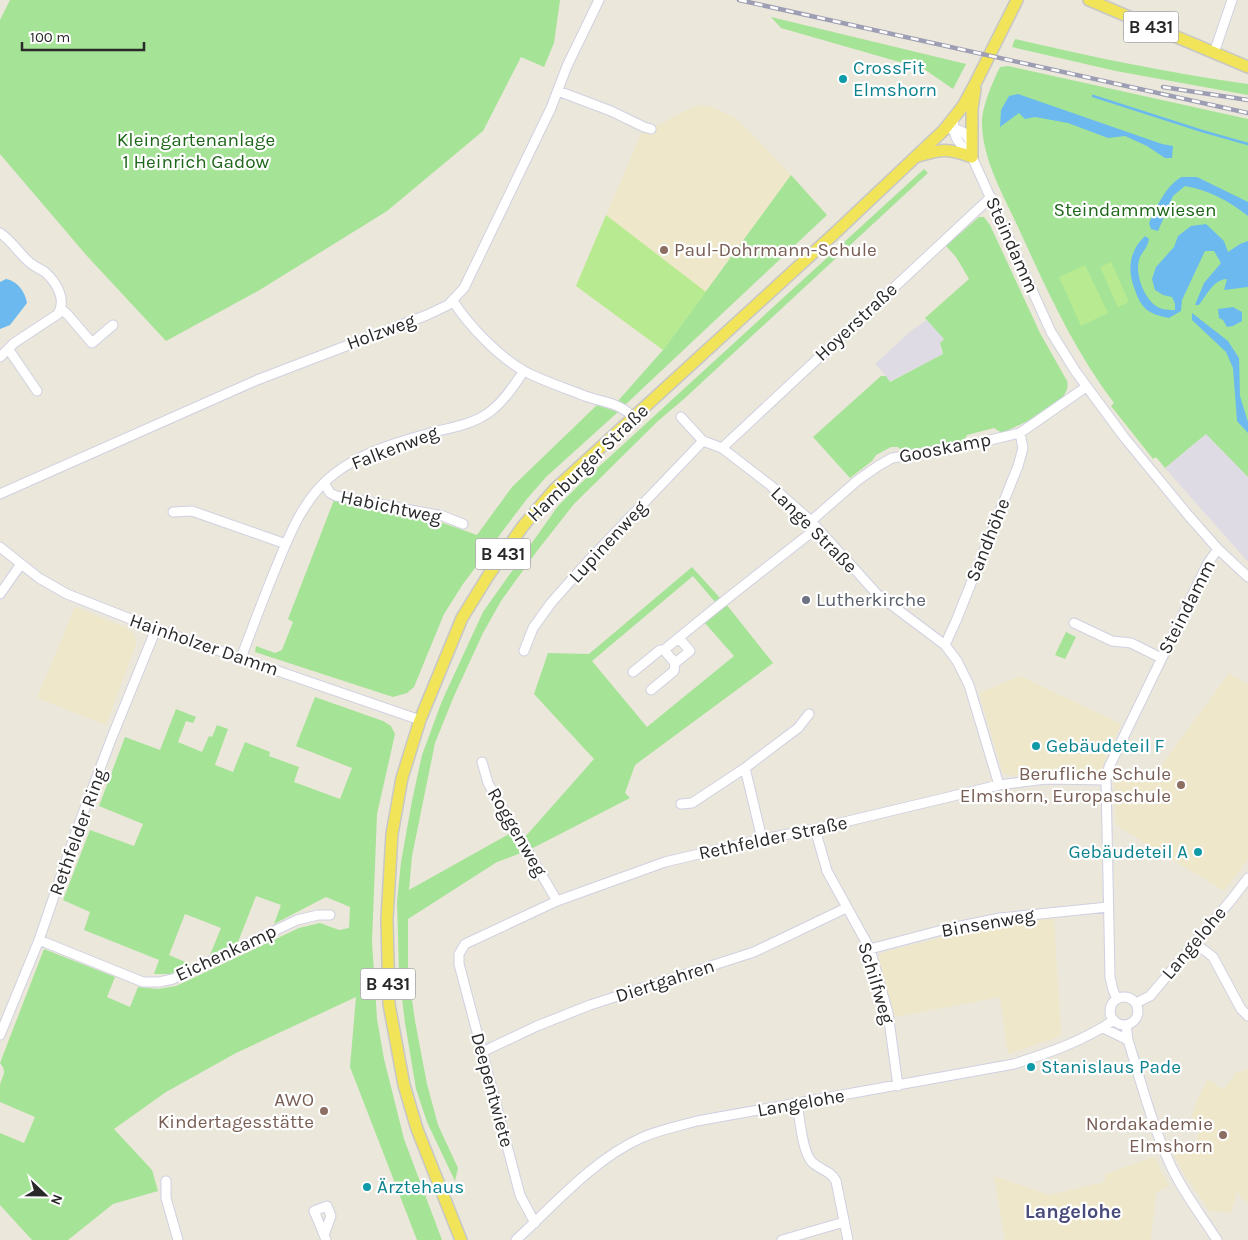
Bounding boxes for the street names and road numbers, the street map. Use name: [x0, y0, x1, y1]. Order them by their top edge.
road number: B 431: [1124, 12, 1178, 42]
street label: Steindamm: [981, 194, 1043, 296]
street label: Hoyerstraße: [810, 278, 902, 366]
street label: Holzweg: [344, 309, 419, 355]
street label: Hamburger Straße: [523, 400, 653, 526]
street label: Falkenweg: [348, 421, 442, 475]
street label: Gooskamp: [897, 428, 993, 468]
street label: Lange Straße: [766, 482, 862, 578]
street label: Habichtweg: [338, 486, 444, 528]
street label: Sandhöhe: [961, 495, 1015, 585]
street label: Lupinenweg: [564, 496, 652, 588]
road number: B 431: [476, 538, 530, 570]
street label: Steindamm: [1154, 556, 1220, 658]
street label: Hainholzer Damm: [127, 609, 281, 681]
street label: Rethfelder Ring: [45, 765, 111, 898]
street label: Roggenweg: [483, 784, 551, 881]
street label: Rethfelder Straße: [697, 812, 849, 864]
street label: Langelohe: [1157, 902, 1231, 984]
street label: Binsenweg: [940, 904, 1037, 942]
street label: Eichenkamp: [172, 920, 280, 986]
street label: Schilfweg: [853, 939, 899, 1027]
street label: Diertgahren: [613, 955, 717, 1007]
road number: B 431: [360, 969, 416, 1000]
street label: Deepentwiete: [466, 1030, 518, 1150]
street label: Langelohe: [756, 1085, 846, 1121]

